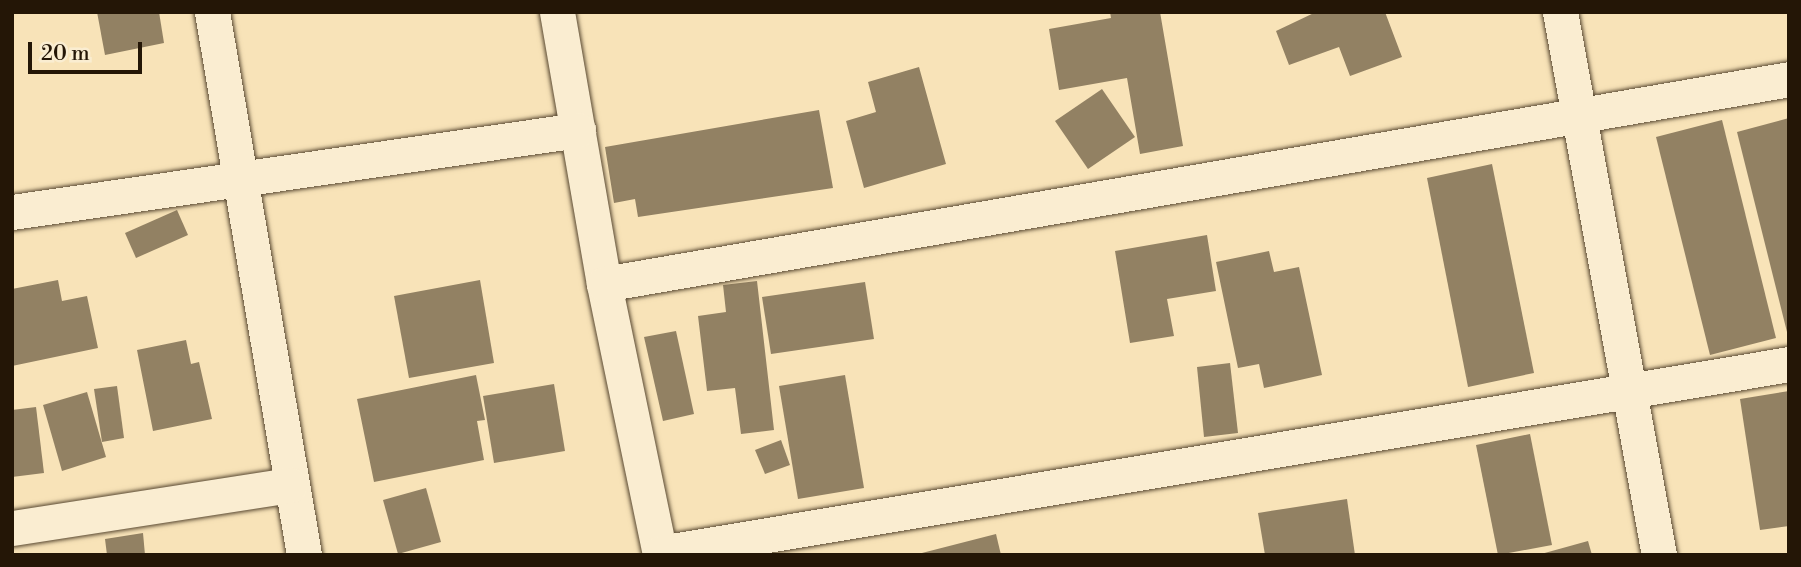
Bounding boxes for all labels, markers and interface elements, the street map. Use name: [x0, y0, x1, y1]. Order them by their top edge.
scale bar: [32, 28, 145, 72]
text: 20 m: [41, 41, 90, 67]

